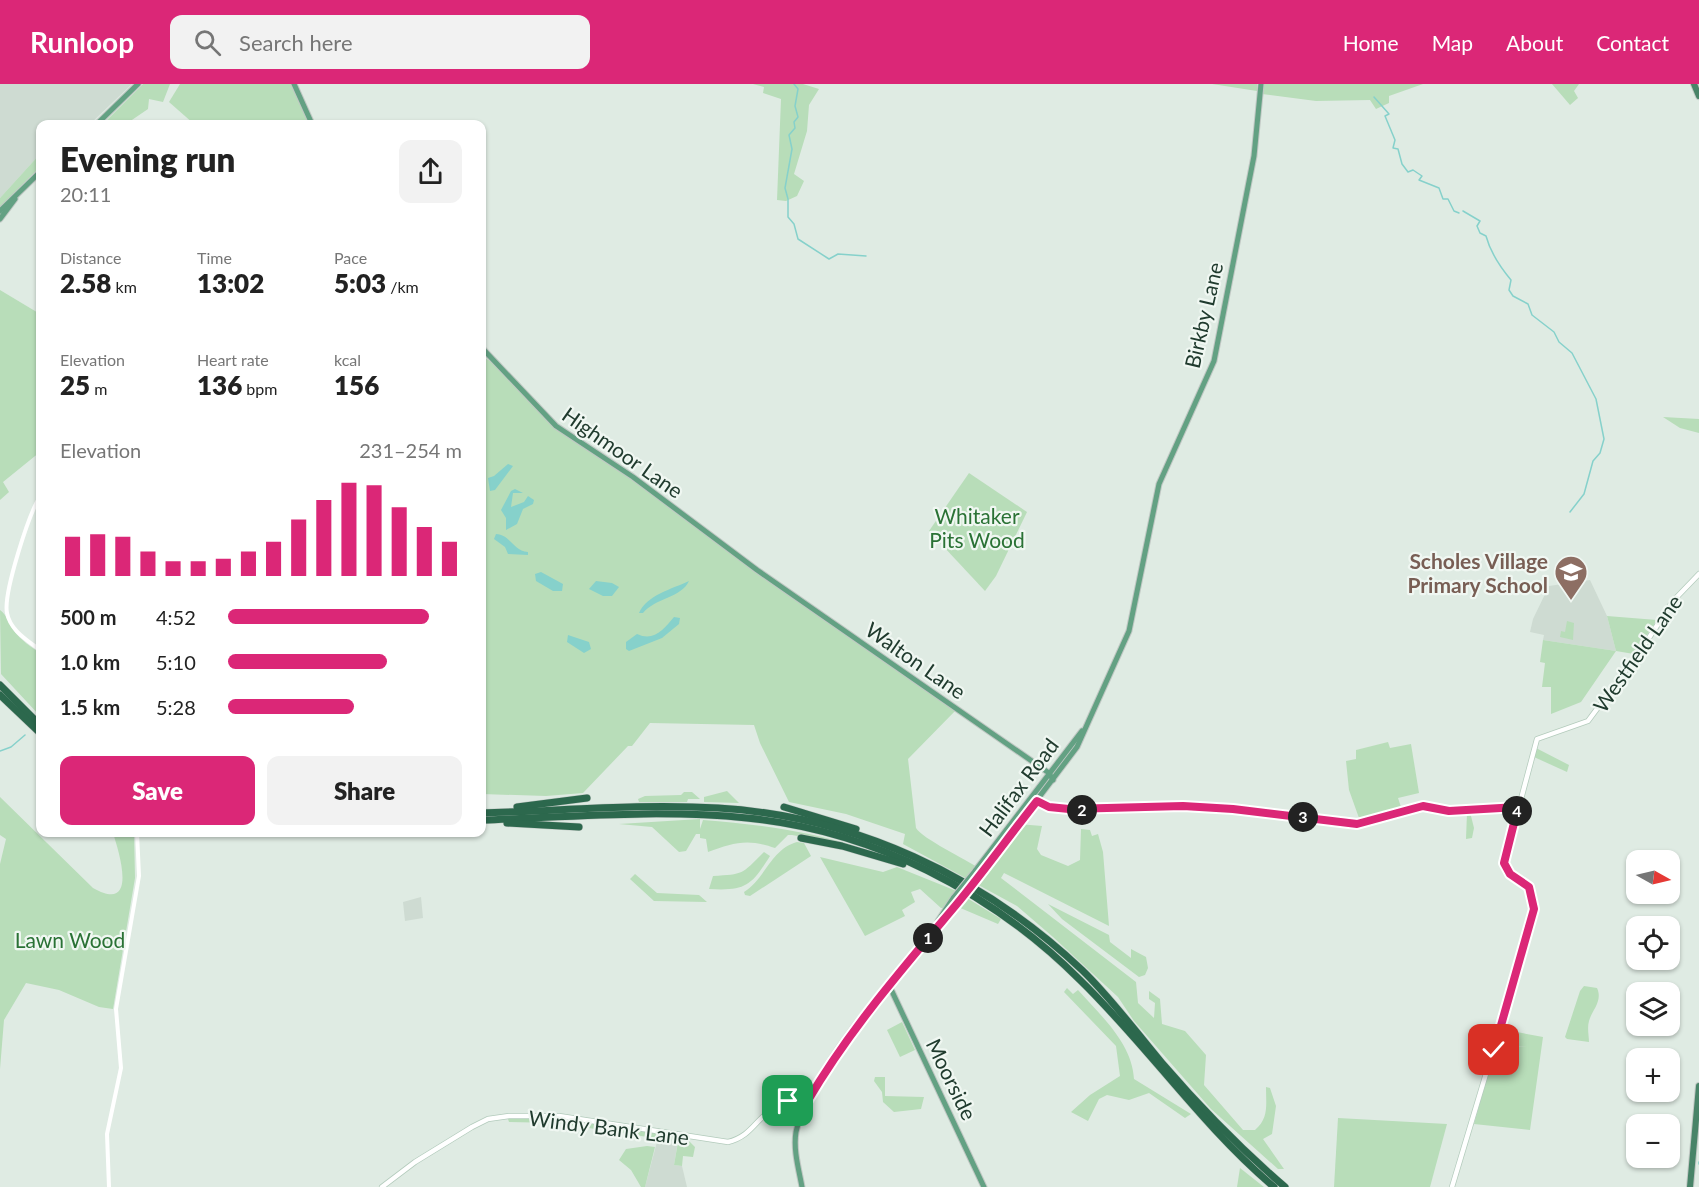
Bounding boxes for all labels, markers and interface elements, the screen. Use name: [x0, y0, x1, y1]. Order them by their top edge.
search box: [170, 15, 590, 69]
text: Runloop: [30, 25, 134, 59]
icon: search: [191, 26, 224, 59]
text: Search here: [239, 29, 353, 56]
text: Home: [1343, 30, 1399, 55]
text: Map: [1432, 30, 1473, 55]
text: About: [1506, 30, 1563, 55]
text: Contact: [1596, 30, 1669, 55]
text: Evening run: [60, 139, 235, 179]
button: share: [399, 140, 462, 203]
text: 20:11: [60, 182, 111, 206]
text: Distance: [60, 248, 121, 267]
text: Time: [197, 248, 232, 267]
text: Pace: [334, 248, 367, 267]
street label: Birkby Lane: [1179, 260, 1227, 370]
text: 2.58: [60, 267, 111, 299]
text: 13:02: [197, 267, 264, 299]
text: 5:03: [334, 267, 386, 299]
text: km: [111, 277, 137, 296]
text: /km: [386, 277, 419, 296]
text: Elevation: [60, 350, 125, 369]
text: Heart rate: [197, 350, 269, 369]
text: kcal: [334, 350, 361, 369]
text: 25: [60, 369, 90, 401]
text: 136: [197, 369, 242, 401]
text: 156: [334, 369, 379, 401]
text: m: [90, 379, 107, 398]
text: bpm: [242, 379, 277, 398]
street label: Highmoor Lane: [558, 401, 688, 503]
text: Elevation: [60, 438, 141, 462]
text: 231–254 m: [359, 438, 462, 462]
park label: Whitaker Pits Wood: [929, 503, 1025, 552]
place label: Scholes Village Primary School: [1407, 548, 1548, 597]
school or university icon: Scholes Village Primary School: [1553, 554, 1589, 601]
street label: Westfield Lane: [1587, 590, 1687, 716]
text: 500 m: [60, 605, 116, 629]
text: 4:52: [156, 605, 196, 629]
street label: Walton Lane: [861, 616, 971, 704]
text: 1.0 km: [60, 650, 120, 674]
text: 5:10: [156, 650, 196, 674]
text: 1.5 km: [60, 695, 120, 719]
text: 5:28: [156, 695, 196, 719]
street label: Halifax Road: [973, 733, 1063, 841]
button: Save: [60, 756, 255, 825]
button: Share: [267, 756, 462, 825]
pin: 2: [1067, 795, 1097, 825]
pin: 4: [1502, 796, 1532, 826]
text: 2: [1077, 800, 1087, 819]
text: 4: [1512, 801, 1522, 820]
pin: 3: [1288, 802, 1318, 832]
text: 3: [1298, 807, 1308, 826]
north arrow: [1626, 850, 1680, 904]
map controls: [1626, 850, 1680, 1168]
button: locate: [1626, 916, 1680, 970]
pin: 1: [913, 923, 943, 953]
park label: Lawn Wood: [15, 927, 125, 952]
text: 1: [923, 928, 933, 947]
button: layers: [1626, 982, 1680, 1036]
pin: [1468, 1024, 1519, 1075]
icon: check: [1477, 1033, 1510, 1066]
street label: Moorside: [922, 1034, 982, 1124]
button: +: [1626, 1048, 1680, 1102]
pin: [762, 1075, 813, 1126]
icon: arrive: [771, 1084, 804, 1117]
street label: Windy Bank Lane: [527, 1105, 691, 1149]
button: −: [1626, 1114, 1680, 1168]

